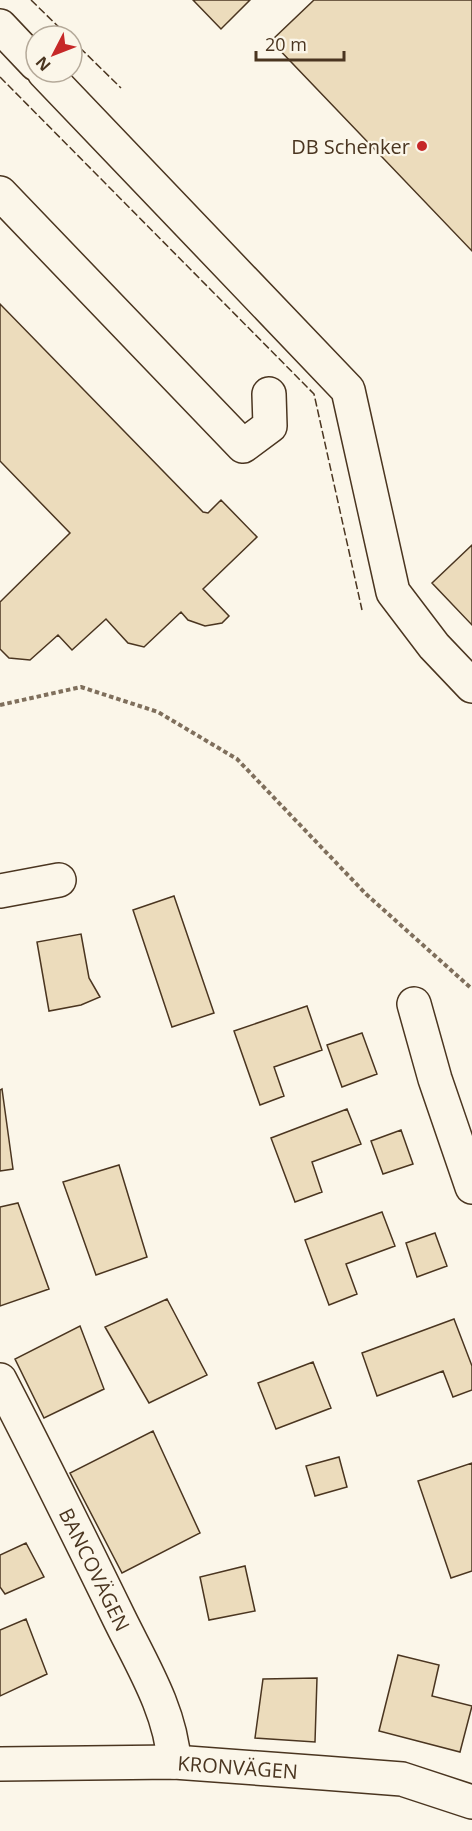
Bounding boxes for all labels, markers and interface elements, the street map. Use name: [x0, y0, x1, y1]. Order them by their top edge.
north arrow: [24, 24, 84, 84]
scale bar: [256, 24, 344, 62]
text: 20 m: [265, 32, 307, 56]
text: N: [30, 52, 55, 76]
place label: DB Schenker: [291, 133, 410, 160]
marker: DB Schenker: [415, 139, 429, 153]
street label: BANCOVÄGEN: [53, 1503, 137, 1636]
street label: KRONVÄGEN: [177, 1749, 299, 1785]

